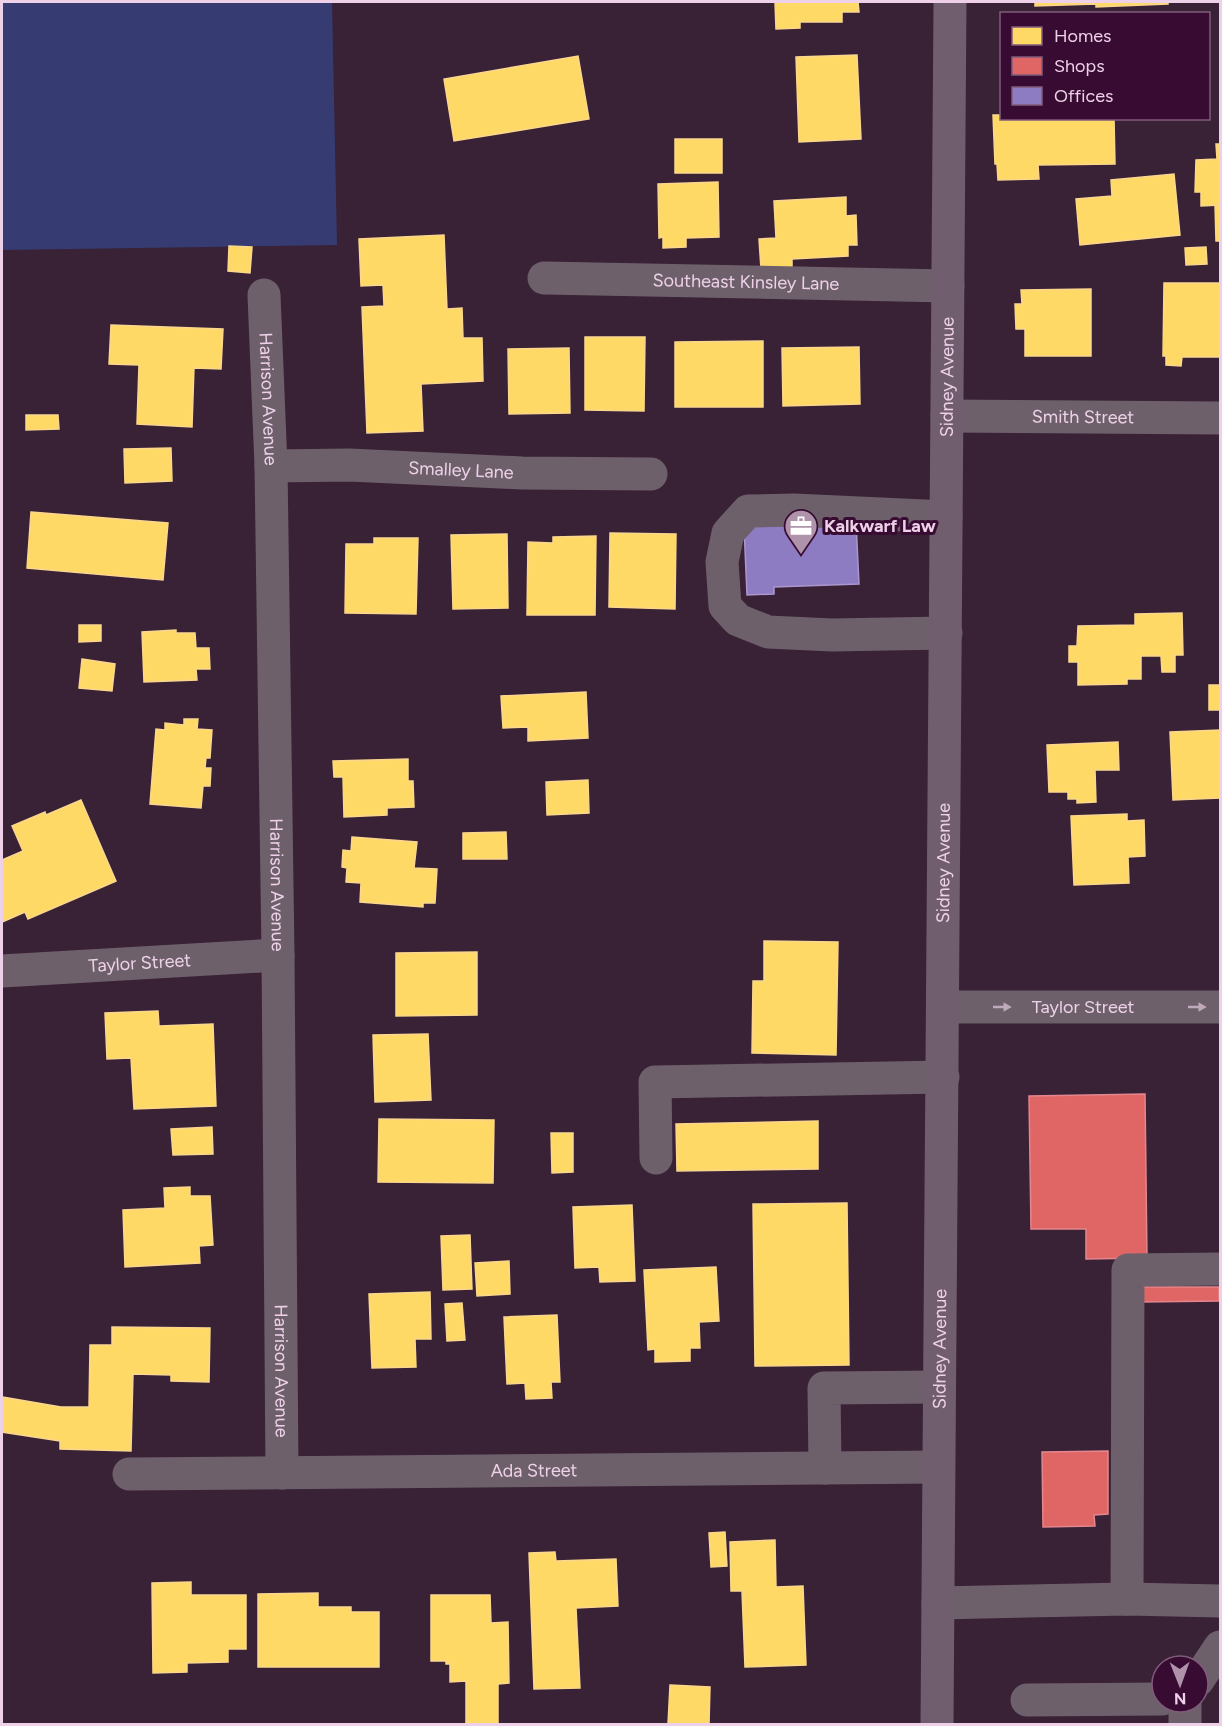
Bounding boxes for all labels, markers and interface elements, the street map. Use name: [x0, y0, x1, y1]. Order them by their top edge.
legend: [1000, 12, 1210, 120]
text: Homes: [1054, 25, 1112, 47]
text: Shops: [1054, 55, 1105, 77]
text: Offices: [1054, 85, 1113, 107]
street label: Southeast Kinsley Lane: [652, 269, 840, 295]
street label: Sidney Avenue: [936, 317, 959, 437]
street label: Harrison Avenue: [255, 332, 282, 466]
street label: Smith Street: [1032, 406, 1134, 428]
street label: Smalley Lane: [408, 457, 514, 484]
office icon: Kalkwarf Law: [783, 508, 819, 555]
place label: Kalkwarf Law: [824, 515, 936, 537]
street label: Sidney Avenue: [932, 803, 955, 923]
street label: Harrison Avenue: [265, 818, 289, 952]
street label: Taylor Street: [88, 949, 192, 977]
street label: Taylor Street: [1032, 996, 1135, 1018]
one-way arrow: [992, 1002, 1011, 1012]
one-way arrow: [1187, 1002, 1206, 1012]
street label: Sidney Avenue: [928, 1289, 951, 1409]
street label: Harrison Avenue: [270, 1304, 293, 1438]
street label: Ada Street: [491, 1459, 578, 1482]
north arrow: [1150, 1654, 1210, 1714]
text: N: [1174, 1689, 1187, 1708]

